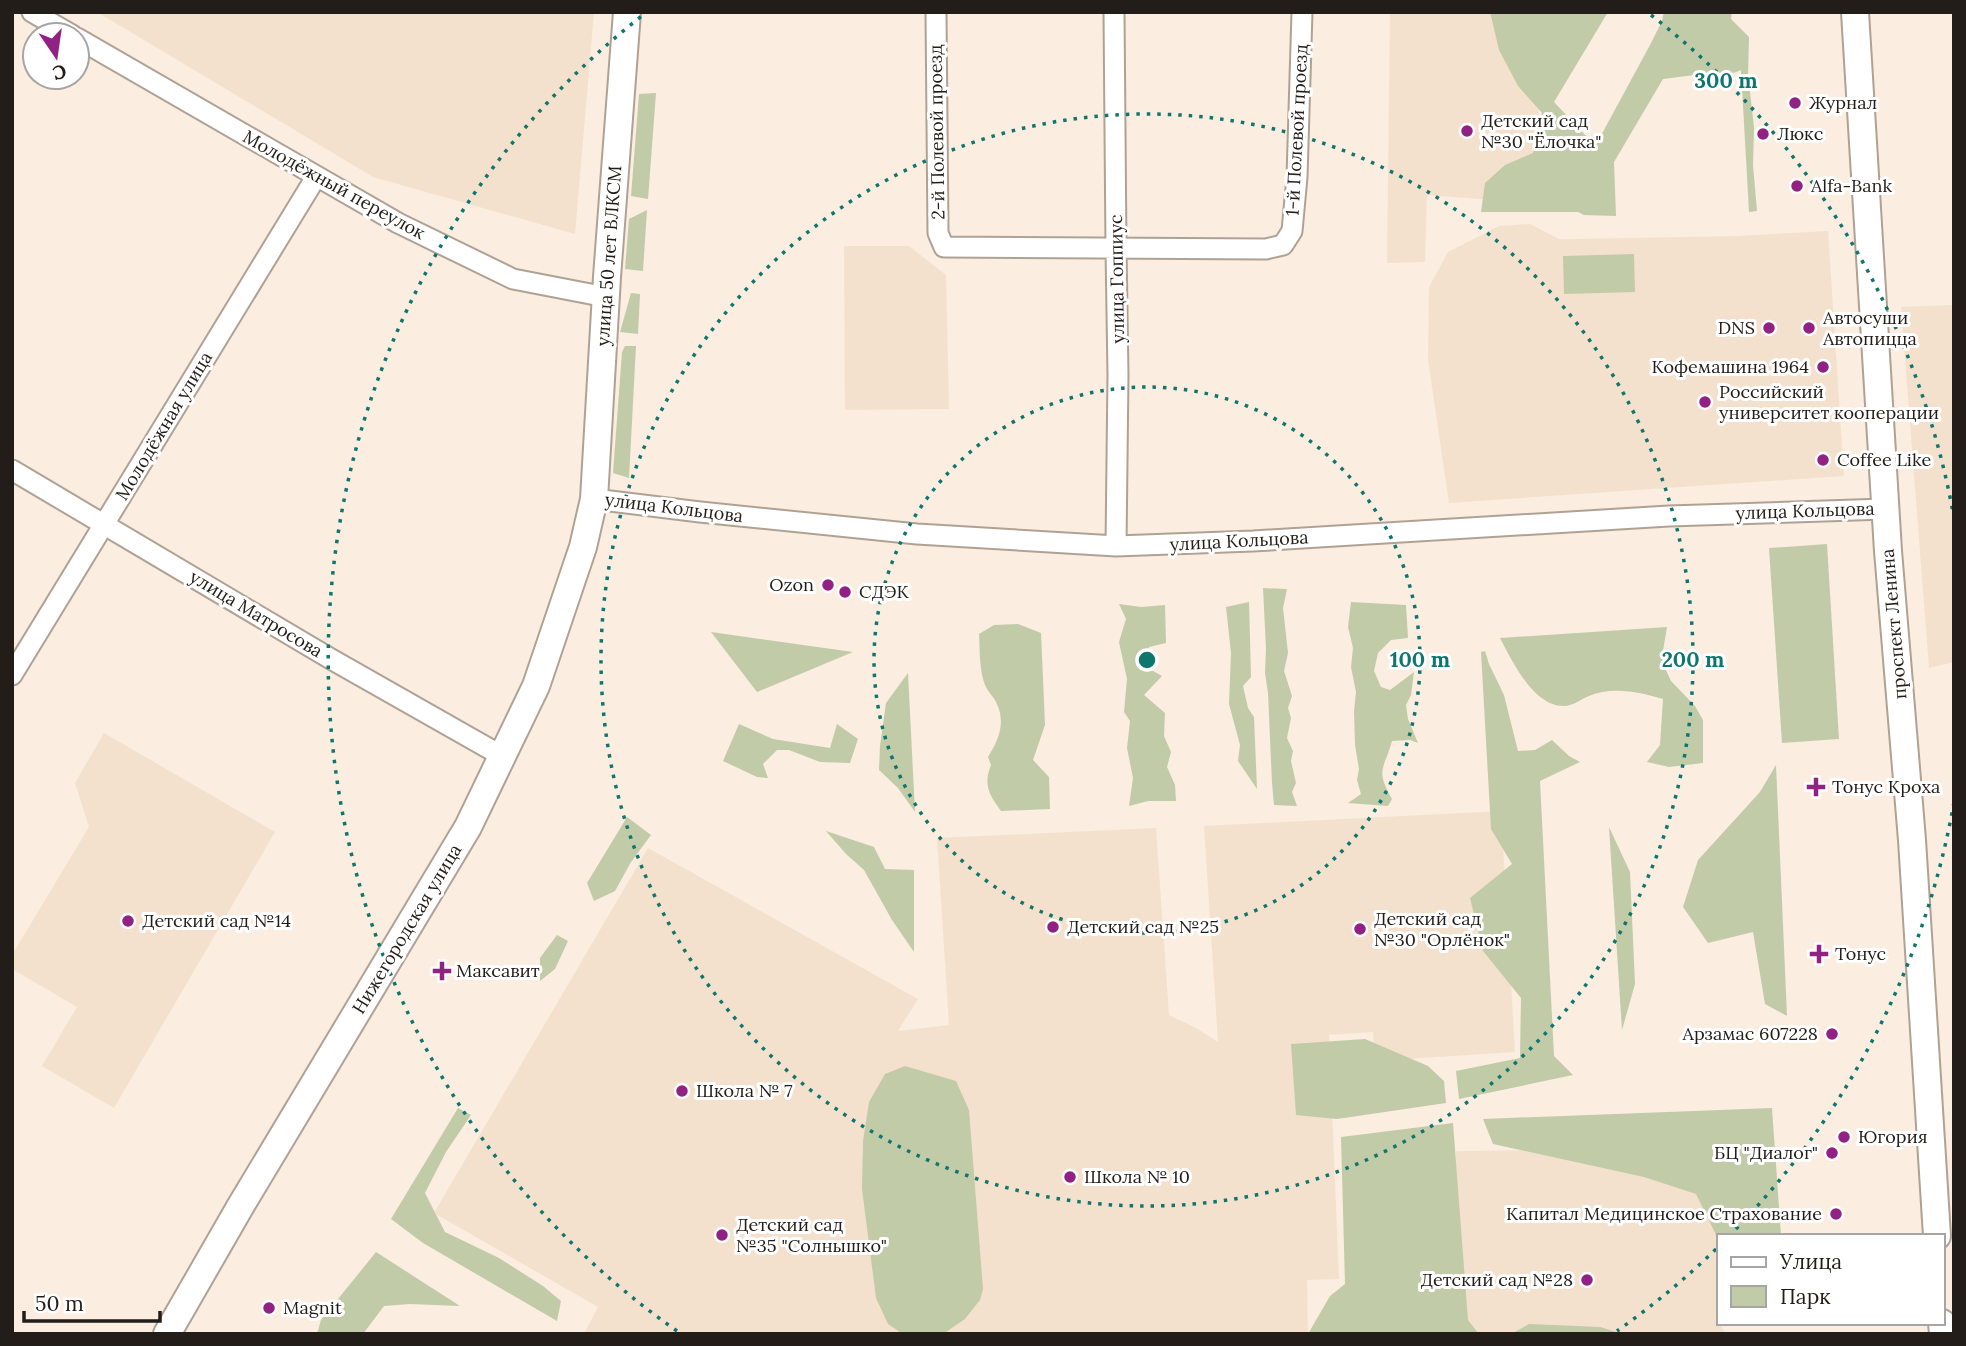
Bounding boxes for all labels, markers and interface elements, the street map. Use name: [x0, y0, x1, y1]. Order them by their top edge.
north arrow: [21, 21, 91, 91]
street label: 1-й Полевой проезд: [1281, 43, 1313, 217]
street label: 2-й Полевой проезд: [923, 44, 950, 220]
text: С: [51, 59, 69, 86]
text: 300 m: [1694, 67, 1758, 94]
place label: Журнал: [1809, 91, 1877, 114]
marker: Журнал: [1787, 95, 1803, 111]
place label: Детский сад №30 "Ёлочка": [1481, 109, 1601, 153]
place label: Люкс: [1777, 122, 1823, 145]
marker: Детский сад №30 "Ёлочка": [1459, 123, 1475, 139]
street label: Молодёжный переулок: [239, 125, 430, 244]
marker: Люкс: [1755, 126, 1771, 142]
street label: улица 50 лет ВЛКСМ: [591, 165, 626, 347]
place label: Alfa-Bank: [1810, 174, 1892, 197]
marker: Alfa-Bank: [1789, 178, 1805, 194]
street label: улица Гоппиус: [1104, 214, 1129, 344]
place label: Автосуши Автопицца: [1822, 306, 1917, 350]
place label: DNS: [1718, 316, 1755, 339]
marker: DNS: [1761, 320, 1777, 336]
marker: Автосуши Автопицца: [1801, 320, 1817, 336]
street label: Молодёжная улица: [110, 347, 217, 504]
place label: Кофемашина 1964: [1652, 355, 1809, 378]
marker: Кофемашина 1964: [1815, 359, 1831, 375]
place label: Российский университет кооперации: [1719, 380, 1939, 424]
marker: Российский университет кооперации: [1697, 394, 1713, 410]
place label: Coffee Like: [1837, 448, 1931, 471]
marker: Coffee Like: [1815, 452, 1831, 468]
street label: улица Кольцова: [604, 488, 744, 527]
street label: улица Кольцова: [1735, 497, 1875, 524]
street label: улица Кольцова: [1169, 525, 1309, 556]
street label: проспект Ленина: [1875, 548, 1912, 700]
street label: улица Матросова: [186, 565, 327, 662]
place label: Ozon: [769, 573, 814, 596]
marker: Ozon: [820, 577, 836, 593]
place label: СДЭК: [859, 580, 909, 603]
marker: СДЭК: [837, 584, 853, 600]
text: 100 m: [1390, 646, 1450, 673]
text: 200 m: [1662, 646, 1724, 673]
centre of rings: [1135, 648, 1159, 672]
place label: Тонус Кроха: [1832, 775, 1940, 798]
marker: Тонус Кроха: [1806, 777, 1826, 797]
street label: Нижегородская улица: [347, 840, 466, 1018]
place label: Детский сад №30 "Орлёнок": [1374, 907, 1510, 951]
place label: Детский сад №14: [142, 909, 291, 932]
marker: Детский сад №14: [120, 913, 136, 929]
place label: Детский сад №25: [1067, 915, 1219, 938]
marker: Детский сад №25: [1045, 919, 1061, 935]
marker: Детский сад №30 "Орлёнок": [1352, 921, 1368, 937]
place label: Тонус: [1835, 942, 1886, 965]
marker: Тонус: [1809, 944, 1829, 964]
place label: Максавит: [456, 959, 540, 982]
marker: Максавит: [434, 963, 450, 979]
place label: Арзамас 607228: [1682, 1022, 1818, 1045]
marker: Арзамас 607228: [1824, 1026, 1840, 1042]
place label: Школа № 7: [696, 1079, 793, 1102]
marker: Школа № 7: [674, 1083, 690, 1099]
place label: Югория: [1858, 1125, 1928, 1148]
marker: Югория: [1836, 1129, 1852, 1145]
place label: БЦ "Диалог": [1714, 1141, 1818, 1164]
marker: БЦ "Диалог": [1824, 1145, 1840, 1161]
place label: Школа № 10: [1084, 1165, 1190, 1188]
marker: Школа № 10: [1062, 1169, 1078, 1185]
place label: Капитал Медицинское Страхование: [1506, 1202, 1822, 1225]
marker: Капитал Медицинское Страхование: [1828, 1206, 1844, 1222]
place label: Детский сад №35 "Солнышко": [736, 1213, 887, 1257]
marker: Детский сад №35 "Солнышко": [714, 1227, 730, 1243]
legend: [1717, 1234, 1945, 1325]
text: Улица: [1779, 1248, 1842, 1275]
place label: Детский сад №28: [1421, 1268, 1573, 1291]
marker: Детский сад №28: [1579, 1272, 1595, 1288]
scale bar: [24, 1280, 161, 1324]
text: Парк: [1780, 1283, 1831, 1310]
text: 50 m: [35, 1290, 84, 1317]
place label: Magnit: [283, 1296, 342, 1319]
marker: Magnit: [261, 1300, 277, 1316]

